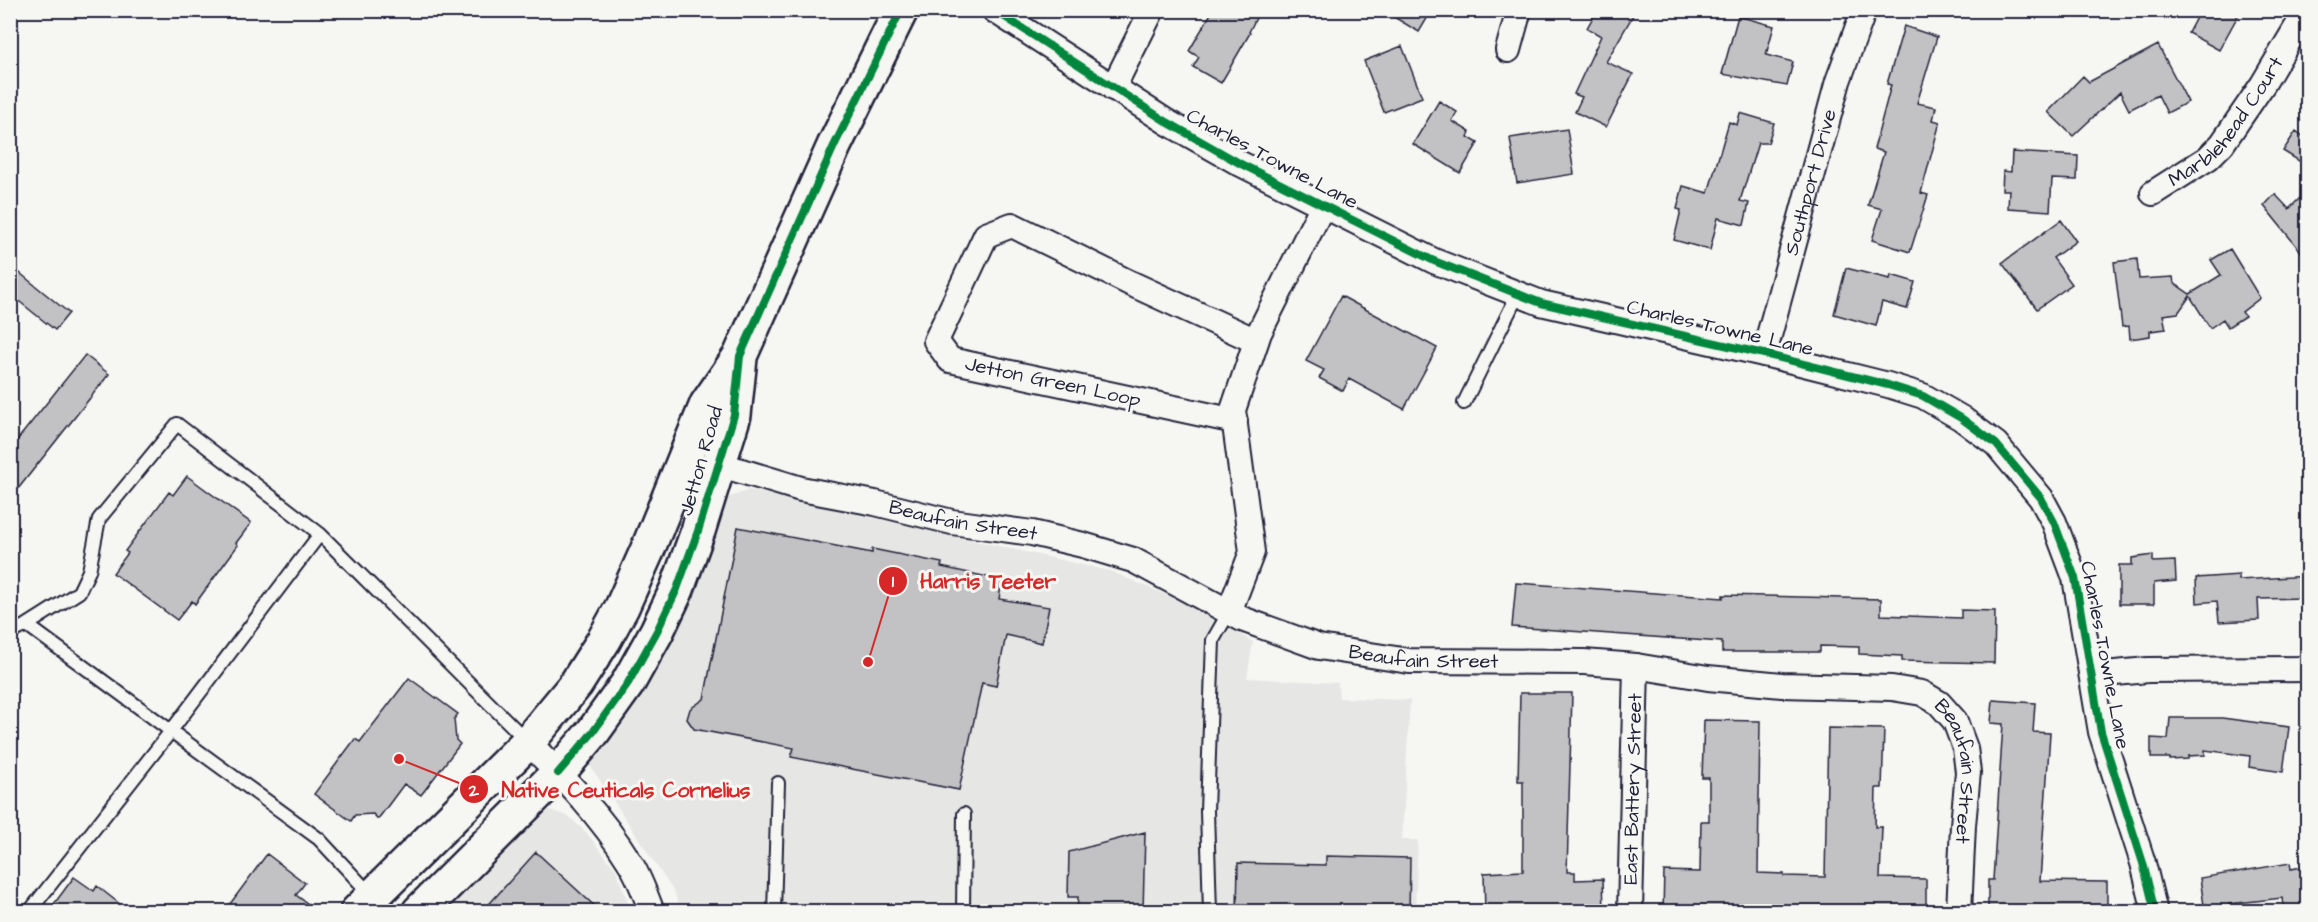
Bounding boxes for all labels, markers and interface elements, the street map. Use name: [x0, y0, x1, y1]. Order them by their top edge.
street label: Marblehead Court: [2163, 51, 2290, 194]
street label: Charles Towne Lane: [1181, 102, 1363, 216]
street label: Southport Drive: [1777, 106, 1844, 258]
street label: Charles Towne Lane: [1624, 293, 1816, 363]
street label: Jetton Green Loop: [963, 350, 1143, 414]
street label: Jetton Road: [672, 403, 730, 519]
street label: Beaufain Street: [886, 493, 1040, 548]
street label: Charles Towne Lane: [2073, 559, 2137, 752]
callout: Harris Teeter: [878, 561, 1068, 600]
text: Harris Teeter: [920, 567, 1056, 596]
text: 1: [892, 569, 895, 594]
street label: Beaufain Street: [1347, 638, 1499, 676]
street label: East Battery Street: [1617, 693, 1649, 885]
street label: Beaufain Street: [1928, 693, 1982, 844]
callout: Native Ceuticals Cornelius: [459, 770, 762, 809]
text: Native Ceuticals Cornelius: [502, 776, 751, 805]
text: 2: [468, 778, 480, 803]

